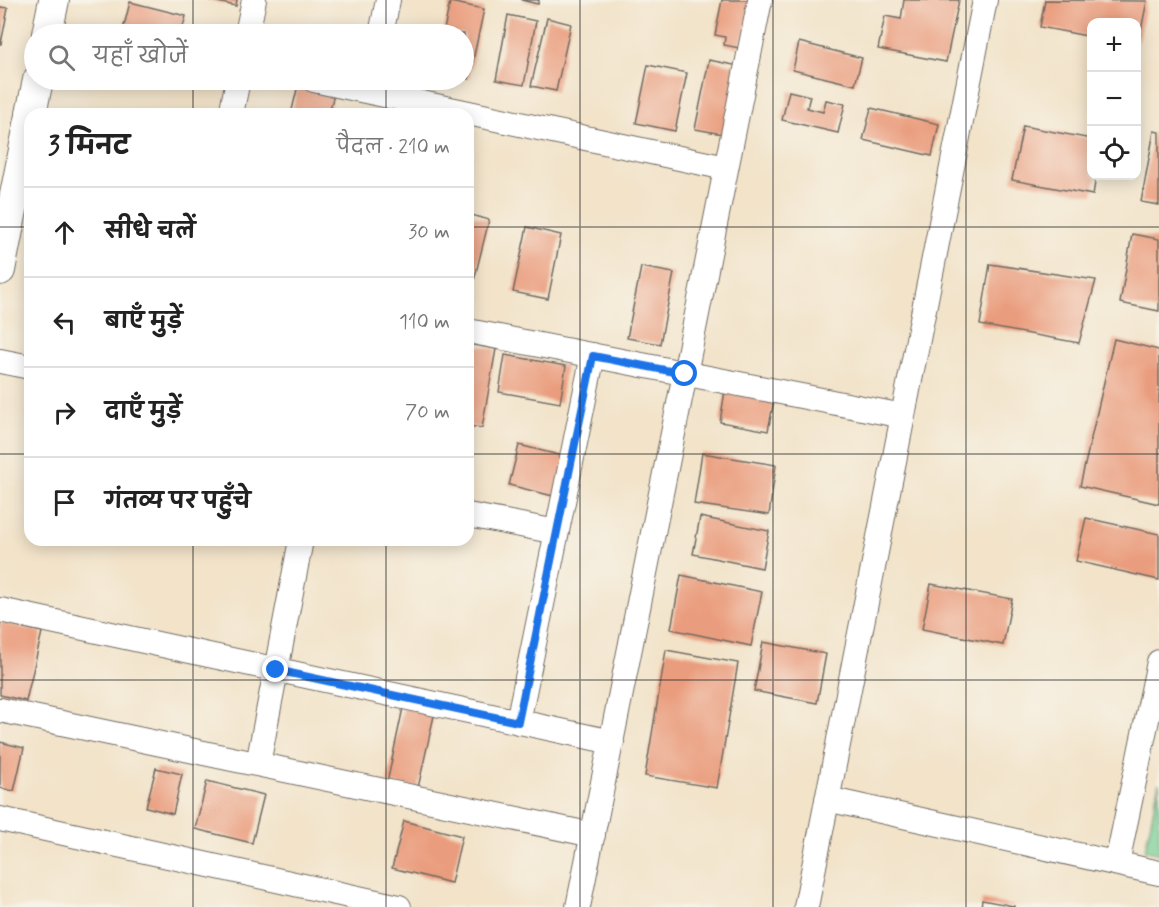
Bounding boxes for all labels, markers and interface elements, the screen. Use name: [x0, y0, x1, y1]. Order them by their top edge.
map controls: [1087, 18, 1141, 180]
button: +: [1087, 18, 1141, 72]
search box: [24, 24, 474, 90]
icon: search: [45, 41, 78, 74]
text: यहाँ खोजें: [93, 43, 188, 71]
button: −: [1087, 72, 1141, 126]
button: locate: [1087, 126, 1141, 180]
text: 3 मिनट: [48, 130, 130, 164]
text: पैदल · 210 m: [337, 134, 450, 161]
icon: ahead: [48, 216, 81, 249]
text: सीधे चलें: [105, 218, 195, 246]
text: 30 m: [408, 219, 450, 246]
icon: left: [48, 306, 81, 339]
text: बाएँ मुड़ें: [105, 308, 183, 336]
text: 110 m: [399, 309, 450, 336]
route start: [671, 360, 697, 386]
icon: right: [48, 396, 81, 429]
text: दाएँ मुड़ें: [105, 398, 182, 426]
text: 70 m: [405, 399, 450, 426]
icon: arrive: [48, 486, 81, 519]
text: गंतव्य पर पहुँचे: [105, 488, 251, 516]
route end: [262, 656, 288, 682]

